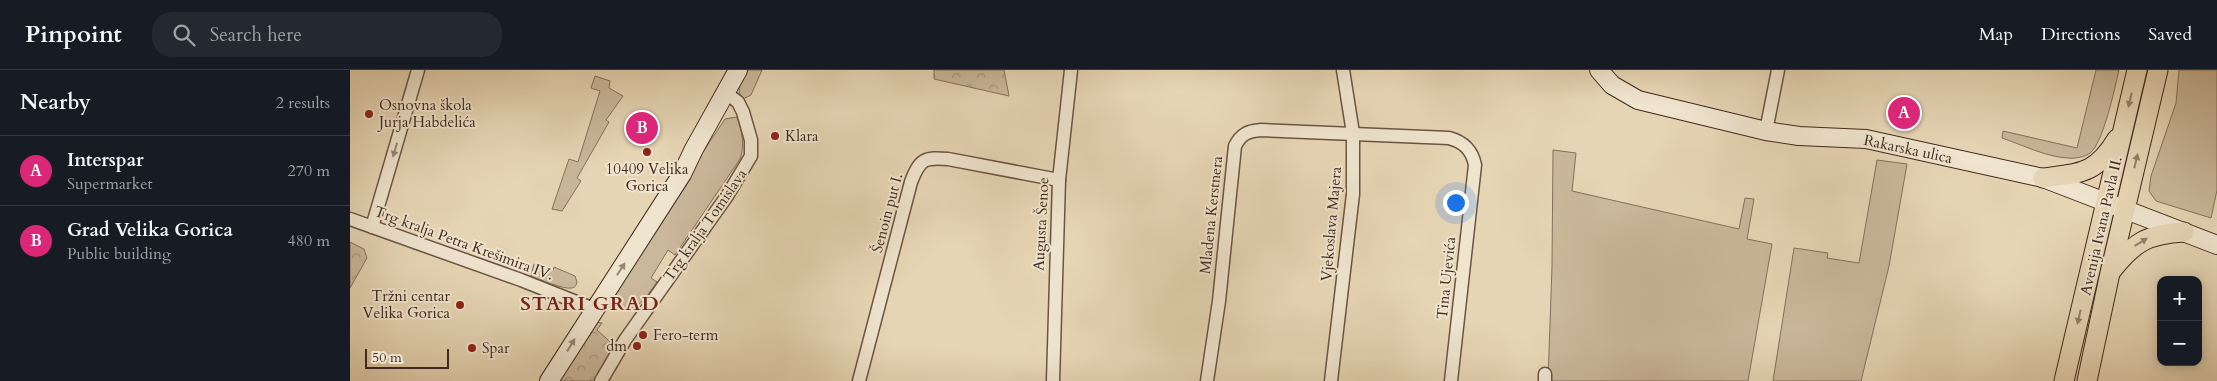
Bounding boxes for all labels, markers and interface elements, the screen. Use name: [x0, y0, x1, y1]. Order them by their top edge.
search box: [152, 12, 502, 57]
text: Pinpoint: [25, 18, 122, 51]
icon: search: [170, 21, 198, 49]
text: Search here: [210, 22, 302, 48]
text: Map: [1979, 22, 2013, 47]
text: Directions: [2041, 22, 2120, 47]
text: Saved: [2148, 22, 2192, 47]
text: Nearby: [20, 88, 91, 117]
text: 2 results: [276, 92, 330, 114]
one-way arrow: [2126, 92, 2134, 107]
pin: A: [1888, 94, 1920, 132]
place label: Osnovna škola Jurja Habdelića: [377, 95, 476, 132]
marker: Osnovna škola Jurja Habdelića: [363, 108, 375, 120]
pin: B: [626, 109, 658, 147]
place label: Klara: [785, 126, 819, 146]
marker: Klara: [769, 130, 781, 142]
street label: Rakarska ulica: [1862, 130, 1955, 168]
one-way arrow: [390, 143, 398, 158]
marker: 10409 Velika Gorica: [641, 146, 653, 158]
text: Interspar: [67, 147, 144, 173]
one-way arrow: [2133, 153, 2141, 168]
street label: Mladena Kerstnera: [1195, 154, 1227, 275]
street label: Avenija Ivana Pavla II.: [2075, 155, 2127, 297]
place label: 10409 Velika Gorica: [606, 159, 689, 196]
text: A: [30, 160, 42, 182]
text: 270 m: [288, 160, 330, 182]
street label: Trg kralja Tomislava: [659, 164, 752, 285]
street label: Vjekoslava Majera: [1316, 165, 1346, 282]
street label: Šenoin put I.: [867, 171, 907, 255]
text: Supermarket: [67, 173, 153, 195]
street label: Augusta Šenoe: [1029, 177, 1053, 271]
your location: [1443, 190, 1469, 216]
street label: Trg kralja Petra Krešimira IV.: [372, 201, 556, 285]
text: Grad Velika Gorica: [67, 217, 233, 243]
text: B: [30, 230, 42, 252]
text: 480 m: [288, 230, 330, 252]
street label: Tina Ujevića: [1432, 235, 1460, 320]
one-way arrow: [2135, 237, 2148, 246]
text: Public building: [67, 243, 171, 265]
one-way arrow: [616, 262, 626, 275]
map controls: [2157, 276, 2202, 366]
button: +: [2157, 276, 2202, 321]
place label: Tržni centar Velika Gorica: [363, 286, 451, 323]
district label: STARI GRAD: [520, 290, 660, 317]
marker: Tržni centar Velika Gorica: [454, 299, 466, 311]
one-way arrow: [2075, 309, 2083, 324]
button: −: [2157, 321, 2202, 366]
place label: Fero-term: [653, 325, 719, 345]
marker: Fero-term: [637, 329, 649, 341]
place label: dm: [606, 336, 627, 356]
place label: Spar: [482, 338, 510, 358]
one-way arrow: [567, 339, 576, 352]
marker: dm: [631, 340, 643, 352]
marker: Spar: [466, 342, 478, 354]
scale bar: [365, 346, 449, 369]
text: 50 m: [372, 348, 402, 367]

